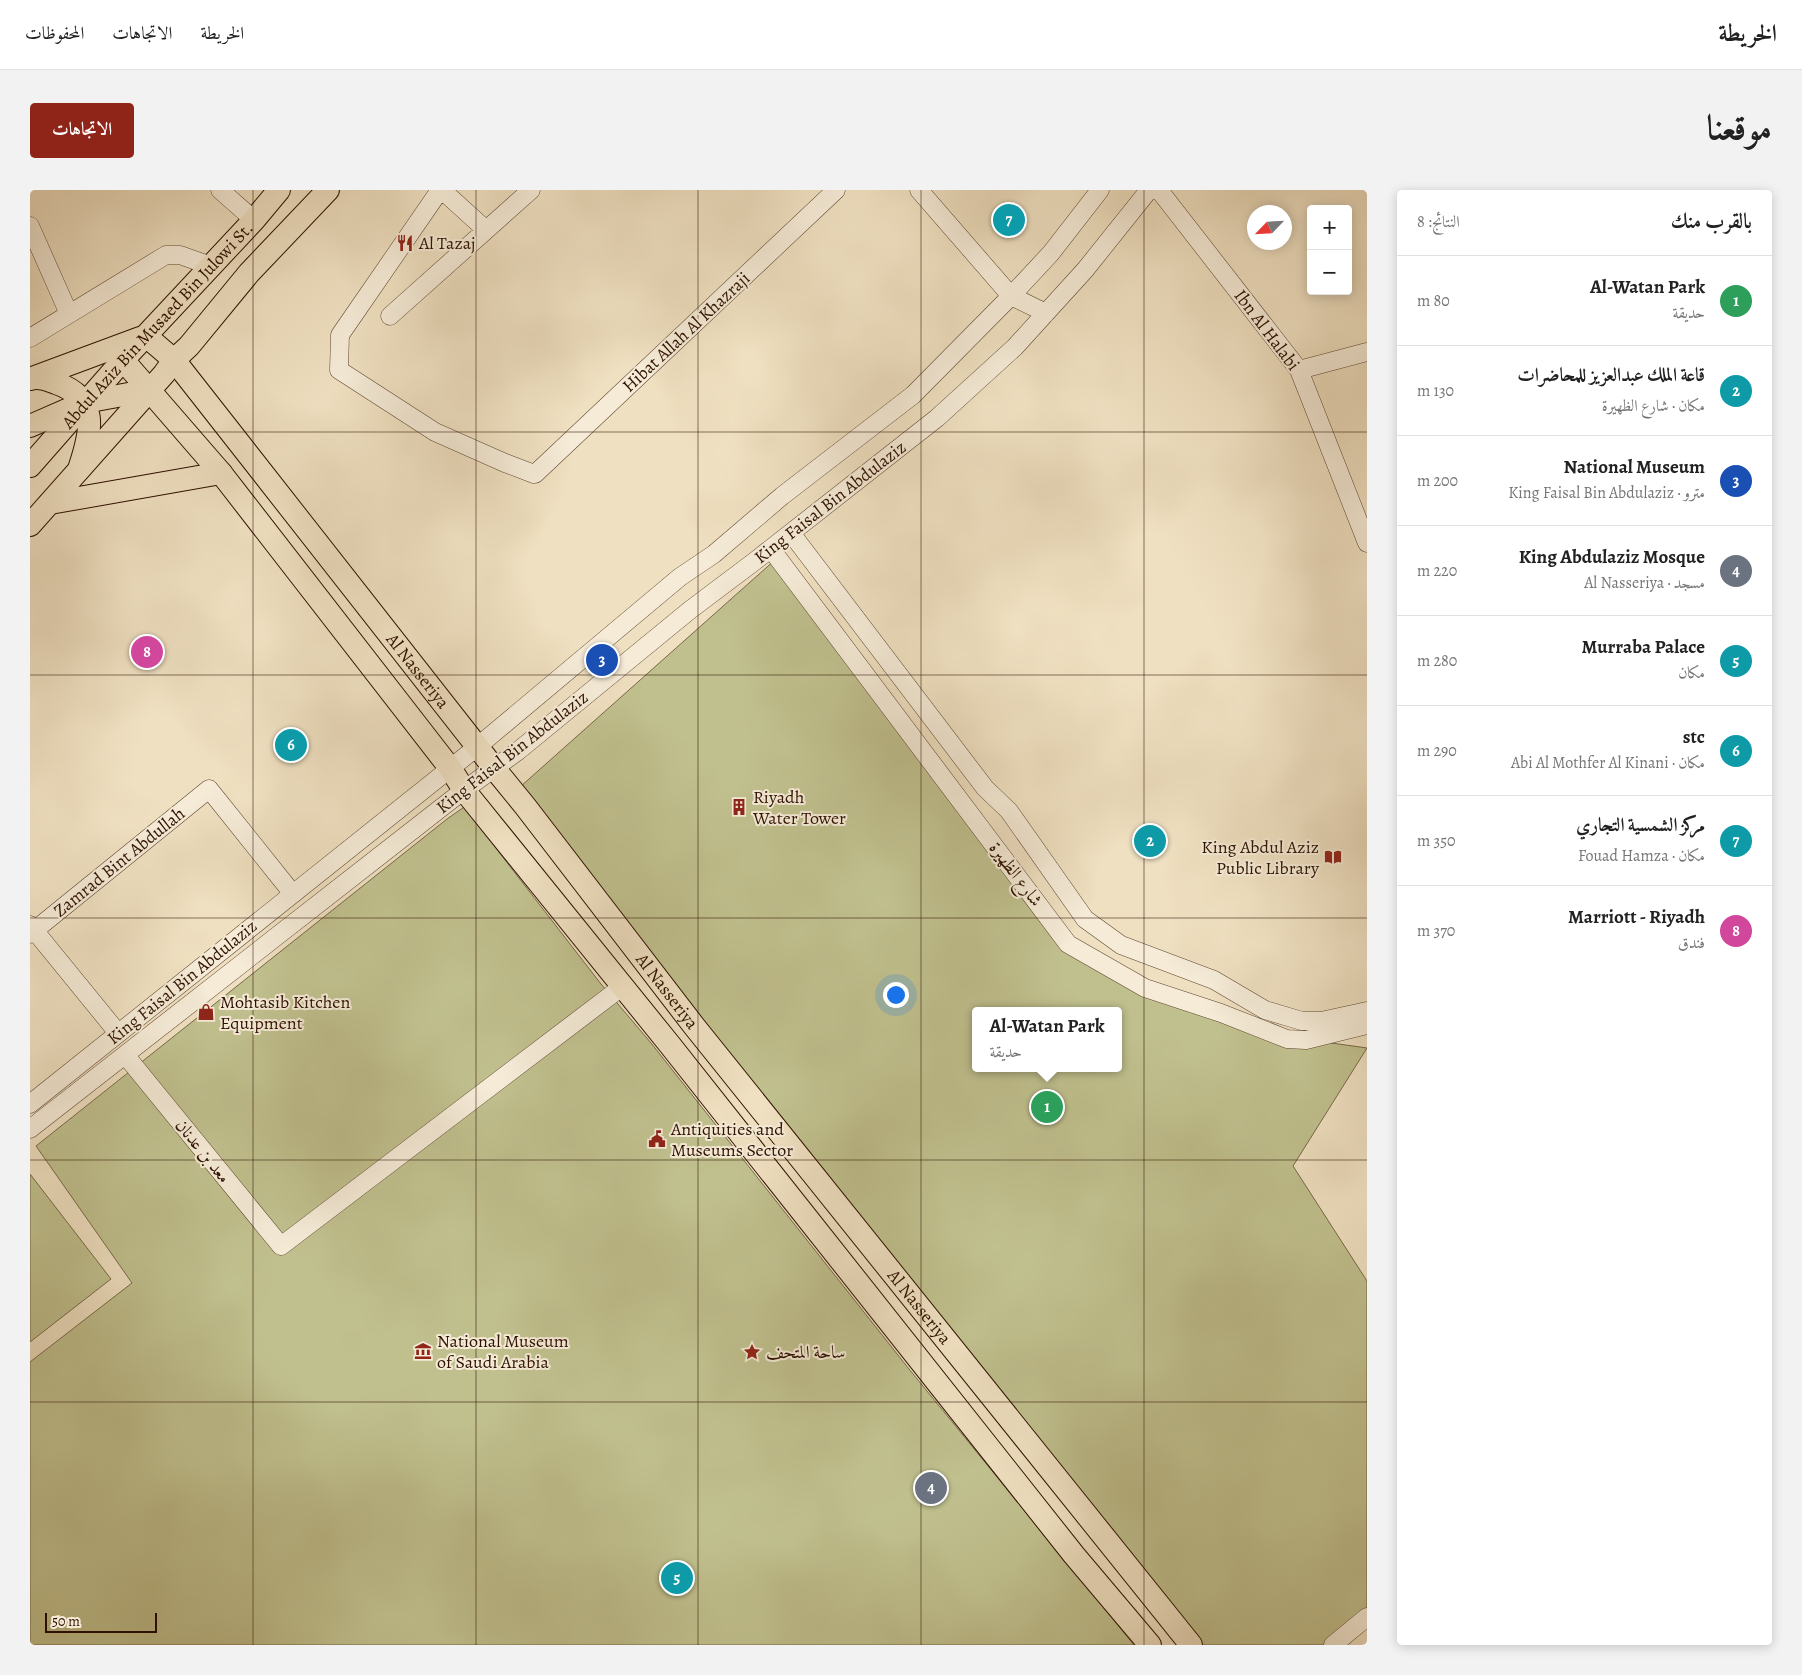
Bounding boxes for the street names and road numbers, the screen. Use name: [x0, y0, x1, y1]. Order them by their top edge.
street label: Abdul Aziz Bin Musaed Bin Julowi St.: [56, 216, 258, 434]
street label: Hibat Allah Al Khazraji: [617, 266, 755, 398]
street label: Ibn Al Halabi: [1229, 285, 1305, 375]
street label: King Faisal Bin Abdulaziz: [749, 435, 911, 569]
street label: Al Nasseriya: [380, 627, 455, 714]
street label: King Faisal Bin Abdulaziz: [431, 685, 593, 819]
street label: Zamrad Bint Abdullah: [48, 801, 190, 922]
street label: شارع الظهيرة: [981, 837, 1048, 913]
street label: King Faisal Bin Abdulaziz: [102, 914, 262, 1050]
street label: Al Nasseriya: [630, 947, 705, 1035]
street label: معد بن عدنان: [170, 1114, 236, 1188]
street label: Al Nasseriya: [881, 1264, 957, 1350]

